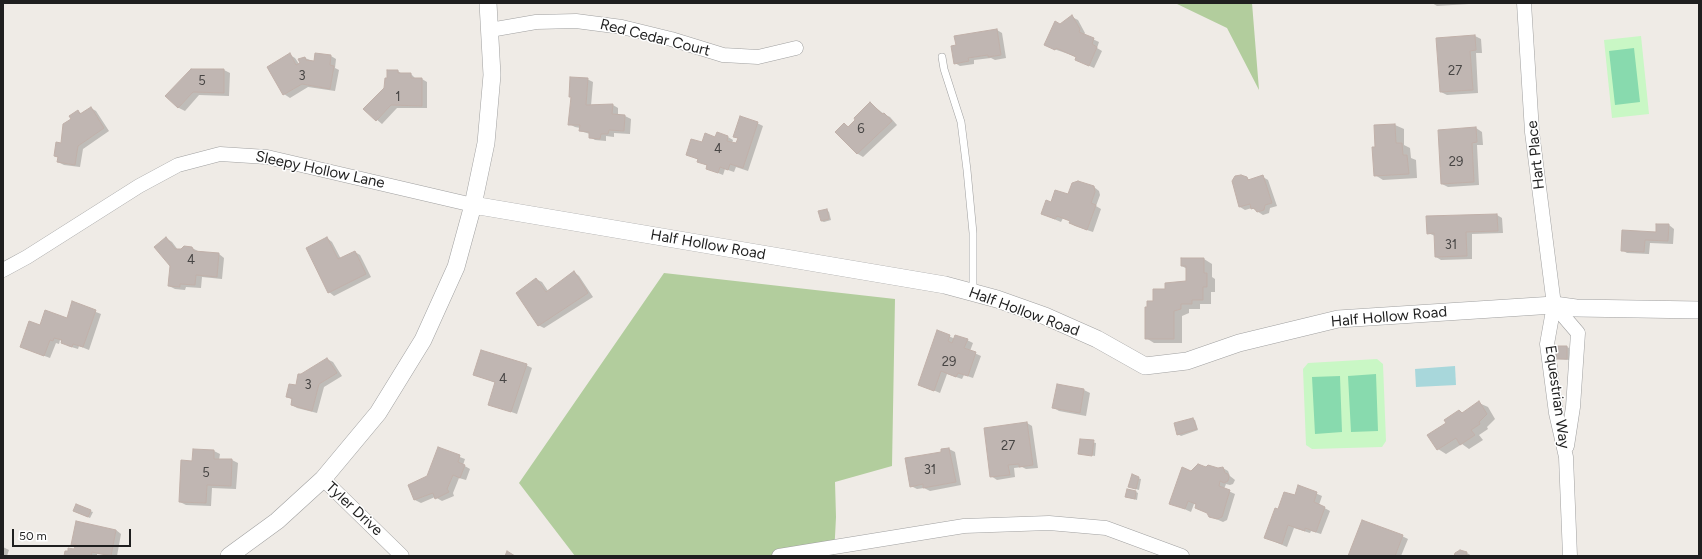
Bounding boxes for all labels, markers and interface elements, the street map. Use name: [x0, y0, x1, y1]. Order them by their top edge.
street label: Red Cedar Court: [598, 16, 712, 60]
house number: 27: [1448, 63, 1462, 79]
house number: 3: [298, 68, 306, 84]
house number: 5: [198, 73, 206, 89]
house number: 1: [395, 89, 401, 105]
street label: Hart Place: [1523, 120, 1549, 190]
house number: 6: [857, 121, 865, 137]
house number: 4: [714, 141, 722, 157]
street label: Sleepy Hollow Lane: [254, 148, 386, 192]
house number: 29: [1449, 154, 1463, 170]
street label: Half Hollow Road: [649, 226, 767, 264]
house number: 31: [1445, 237, 1457, 253]
house number: 4: [187, 252, 195, 268]
street label: Half Hollow Road: [966, 284, 1082, 340]
street label: Half Hollow Road: [1330, 303, 1448, 331]
street label: Equestrian Way: [1541, 344, 1573, 450]
house number: 29: [942, 354, 956, 370]
house number: 4: [499, 371, 507, 387]
house number: 3: [304, 377, 312, 393]
house number: 27: [1001, 438, 1015, 454]
house number: 31: [924, 462, 936, 478]
house number: 5: [202, 465, 210, 481]
street label: Tyler Drive: [322, 478, 386, 540]
scale bar: [14, 521, 133, 547]
text: 50 m: [19, 529, 47, 543]

